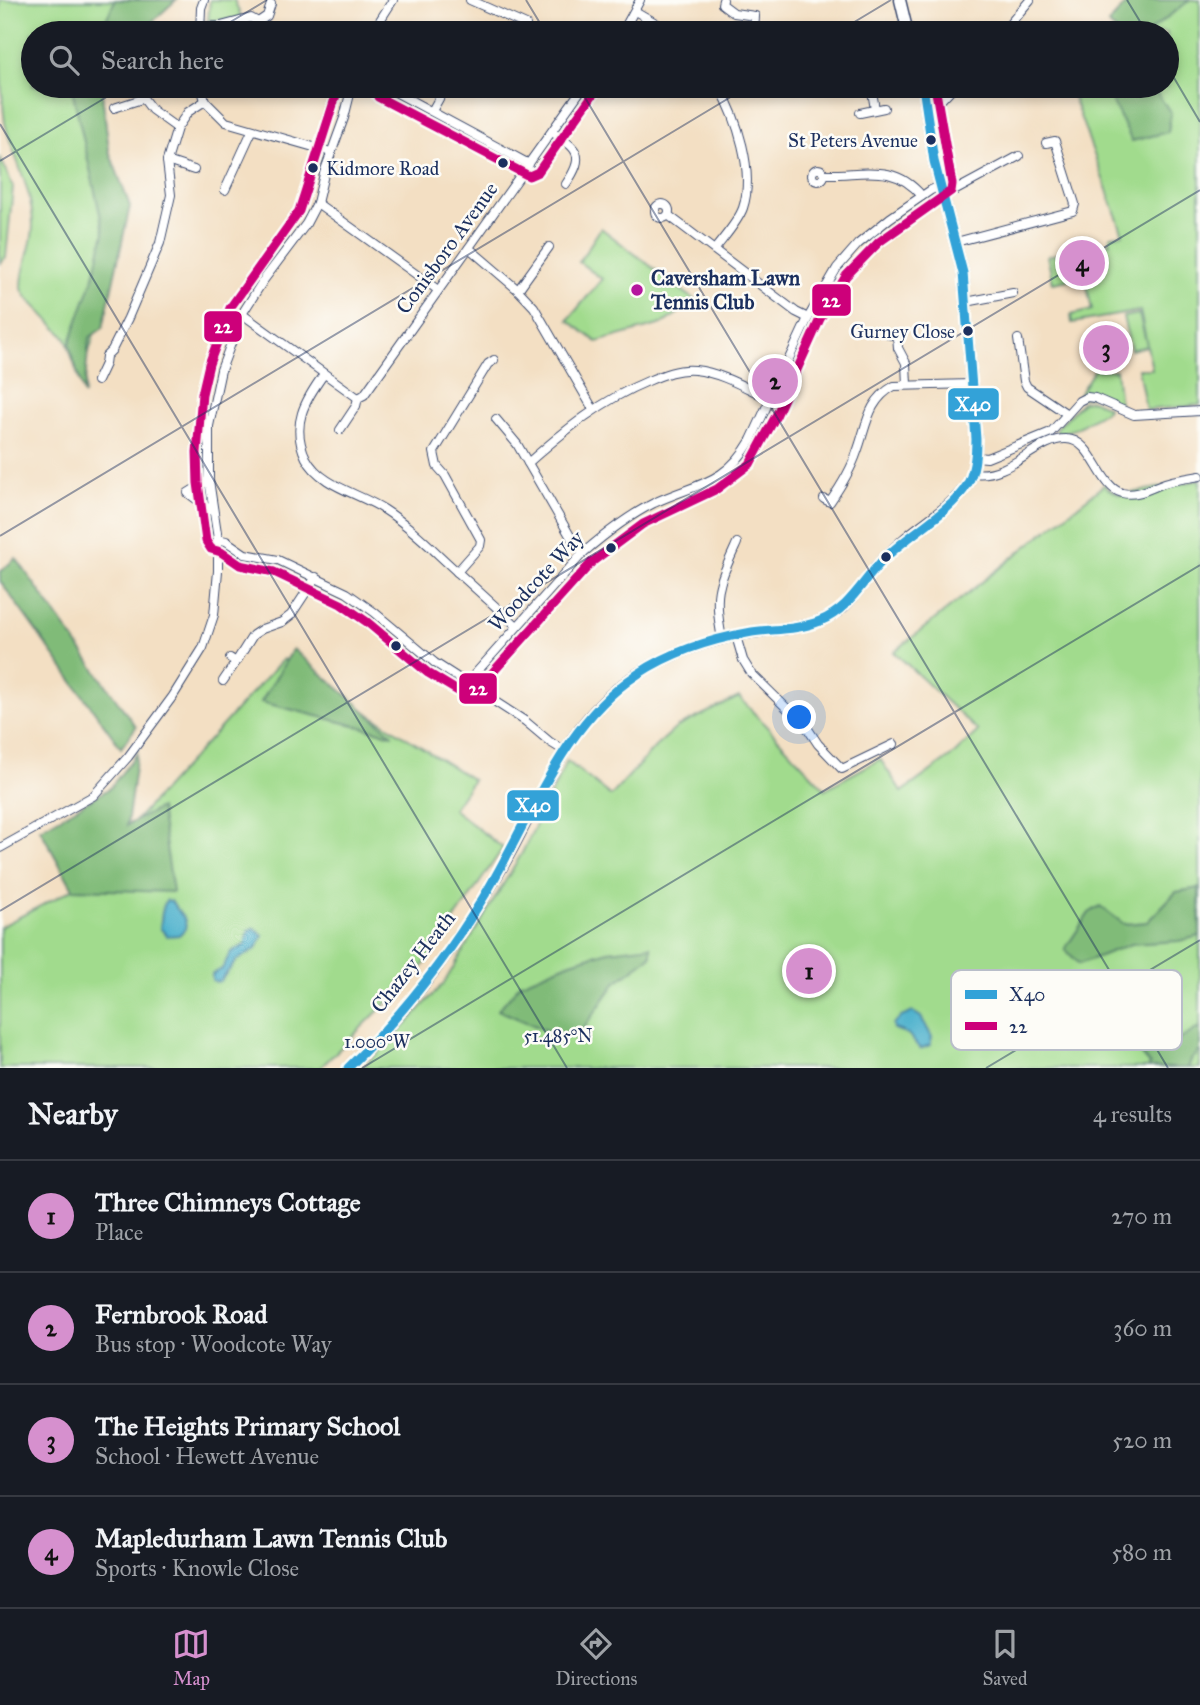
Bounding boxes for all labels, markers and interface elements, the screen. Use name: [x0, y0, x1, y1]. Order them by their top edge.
search box: [21, 21, 1179, 98]
icon: search: [45, 41, 83, 79]
text: Search here: [101, 44, 224, 76]
place label: St Peters Avenue: [788, 129, 918, 152]
marker: St Peters Avenue: [924, 133, 938, 147]
unlabelled marker: [496, 156, 510, 170]
place label: Kidmore Road: [326, 157, 440, 180]
marker: Kidmore Road: [306, 161, 320, 175]
street label: Conisboro Avenue: [390, 177, 504, 319]
pin: 4: [1059, 237, 1105, 289]
place label: Caversham Lawn Tennis Club: [650, 265, 801, 315]
marker: Caversham Lawn Tennis Club: [629, 282, 645, 298]
line badge: 22: [811, 283, 852, 317]
text: 22: [822, 289, 841, 312]
line badge: 22: [203, 310, 243, 343]
text: 22: [214, 315, 233, 338]
place label: Gurney Close: [850, 320, 955, 343]
pin: 3: [1083, 322, 1129, 374]
marker: Gurney Close: [961, 324, 975, 338]
pin: 2: [752, 355, 798, 407]
line badge: X40: [947, 387, 1000, 421]
text: X40: [954, 393, 991, 417]
street label: Woodcote Way: [483, 524, 590, 637]
unlabelled marker: [604, 541, 618, 555]
unlabelled marker: [879, 550, 893, 564]
unlabelled marker: [389, 639, 403, 653]
line badge: 22: [458, 672, 498, 705]
text: 22: [469, 677, 488, 700]
your location: [782, 700, 816, 734]
line badge: X40: [506, 789, 560, 822]
text: X40: [514, 794, 551, 818]
street label: Chazey Heath: [365, 906, 461, 1018]
pin: 1: [786, 945, 832, 997]
legend: [951, 970, 1182, 1050]
text: X40: [1009, 983, 1045, 1006]
text: 22: [1009, 1015, 1028, 1038]
text: 51.485°N: [523, 1025, 593, 1047]
text: 1.000°W: [344, 1031, 411, 1053]
text: Nearby: [28, 1096, 118, 1132]
text: 4 results: [1093, 1100, 1172, 1128]
text: Three Chimneys Cottage: [95, 1186, 361, 1218]
text: 1: [46, 1202, 56, 1230]
text: 270 m: [1111, 1202, 1172, 1230]
text: Place: [95, 1218, 143, 1246]
text: Fernbrook Road: [95, 1298, 268, 1330]
text: 2: [45, 1314, 57, 1342]
text: 360 m: [1113, 1314, 1172, 1342]
text: Bus stop · Woodcote Way: [95, 1330, 332, 1358]
text: The Heights Primary School: [95, 1410, 400, 1442]
text: 3: [46, 1426, 56, 1454]
text: 520 m: [1112, 1426, 1172, 1454]
text: School · Hewett Avenue: [95, 1442, 319, 1470]
text: Mapledurham Lawn Tennis Club: [95, 1522, 447, 1554]
text: 4: [45, 1538, 57, 1566]
text: 580 m: [1111, 1538, 1172, 1566]
text: Sports · Knowle Close: [95, 1554, 299, 1582]
tab: Map: [172, 1625, 210, 1690]
tab: Directions: [555, 1625, 637, 1690]
tab: Saved: [982, 1625, 1028, 1690]

